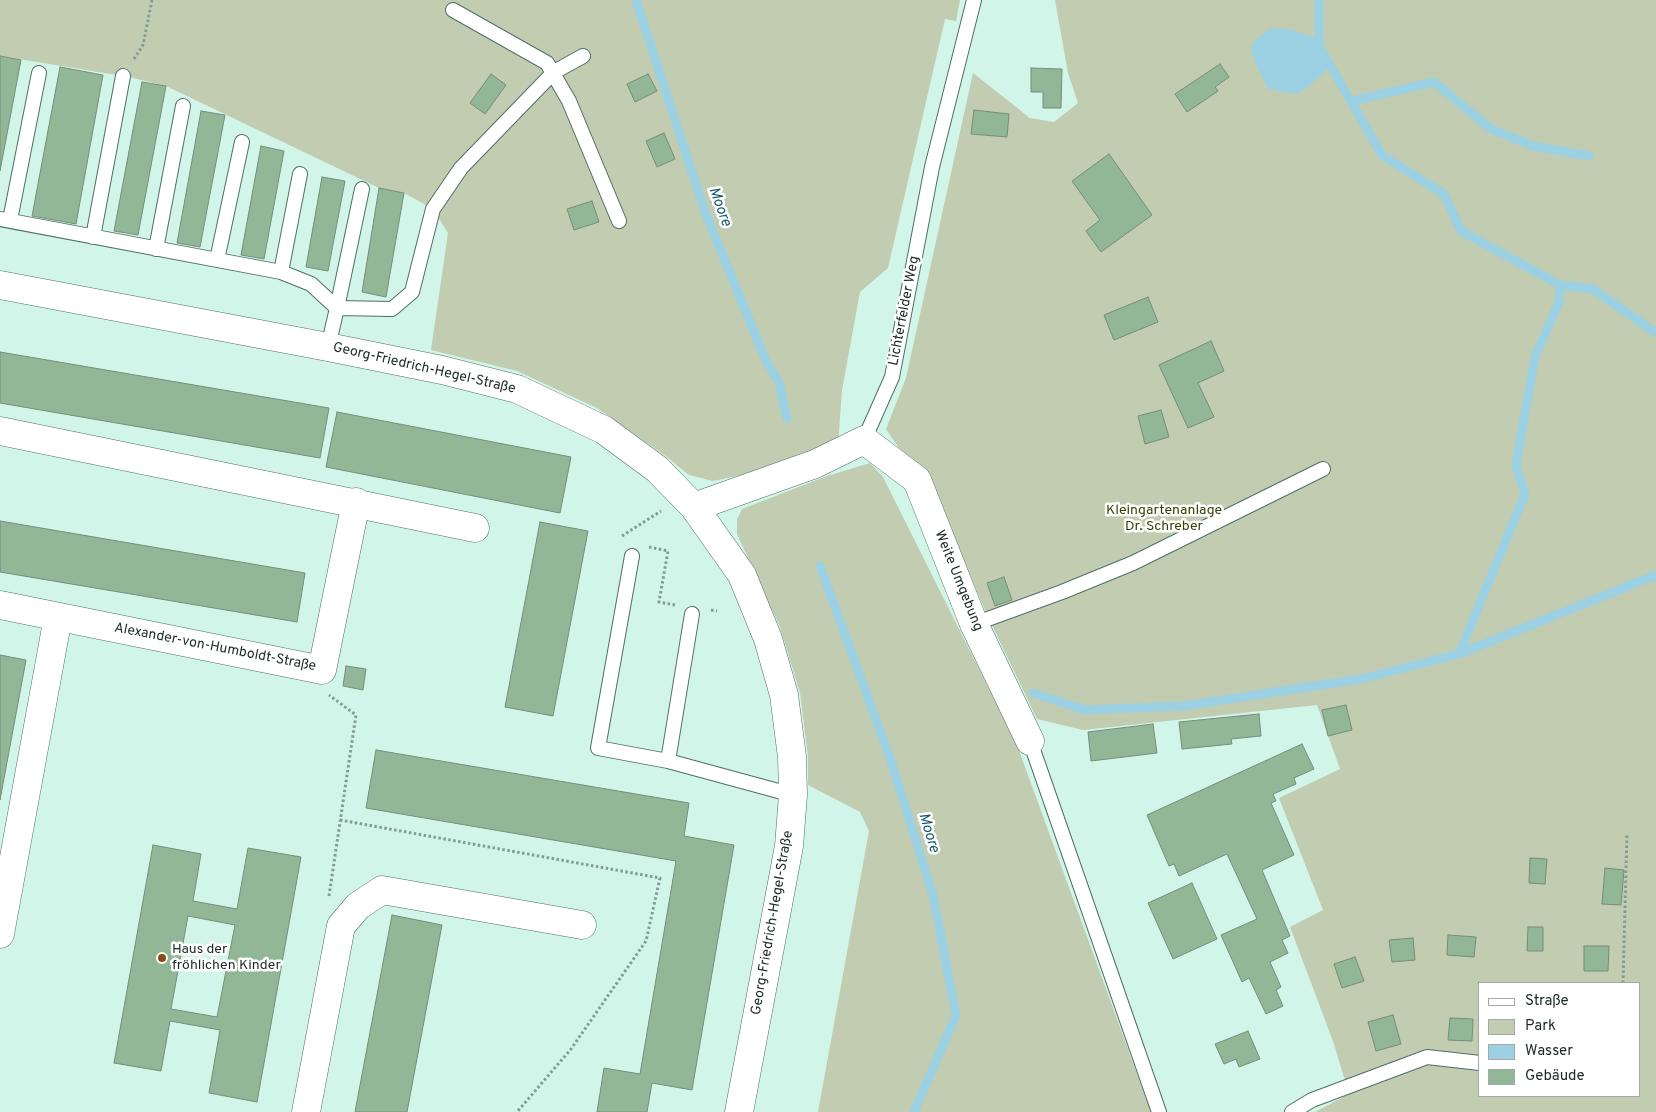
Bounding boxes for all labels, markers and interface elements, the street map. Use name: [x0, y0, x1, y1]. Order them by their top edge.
water label: Moore: [704, 185, 734, 229]
street label: Lichterfelder Weg: [886, 255, 924, 367]
street label: Georg-Friedrich-Hegel-Straße: [331, 340, 517, 398]
park label: Kleingartenanlage Dr. Schreber: [1106, 503, 1222, 536]
street label: Weite Umgebung: [930, 528, 986, 634]
street label: Alexander-von-Humboldt-Straße: [113, 620, 317, 676]
water label: Moore: [913, 811, 943, 855]
street label: Georg-Friedrich-Hegel-Straße: [748, 829, 798, 1017]
place label: Haus der fröhlichen Kinder: [172, 942, 281, 974]
marker: Haus der fröhlichen Kinder: [156, 952, 168, 964]
legend: [1478, 982, 1641, 1097]
text: Straße: [1525, 992, 1569, 1011]
text: Park: [1525, 1017, 1556, 1036]
text: Wasser: [1525, 1042, 1573, 1061]
text: Gebäude: [1525, 1067, 1585, 1086]

